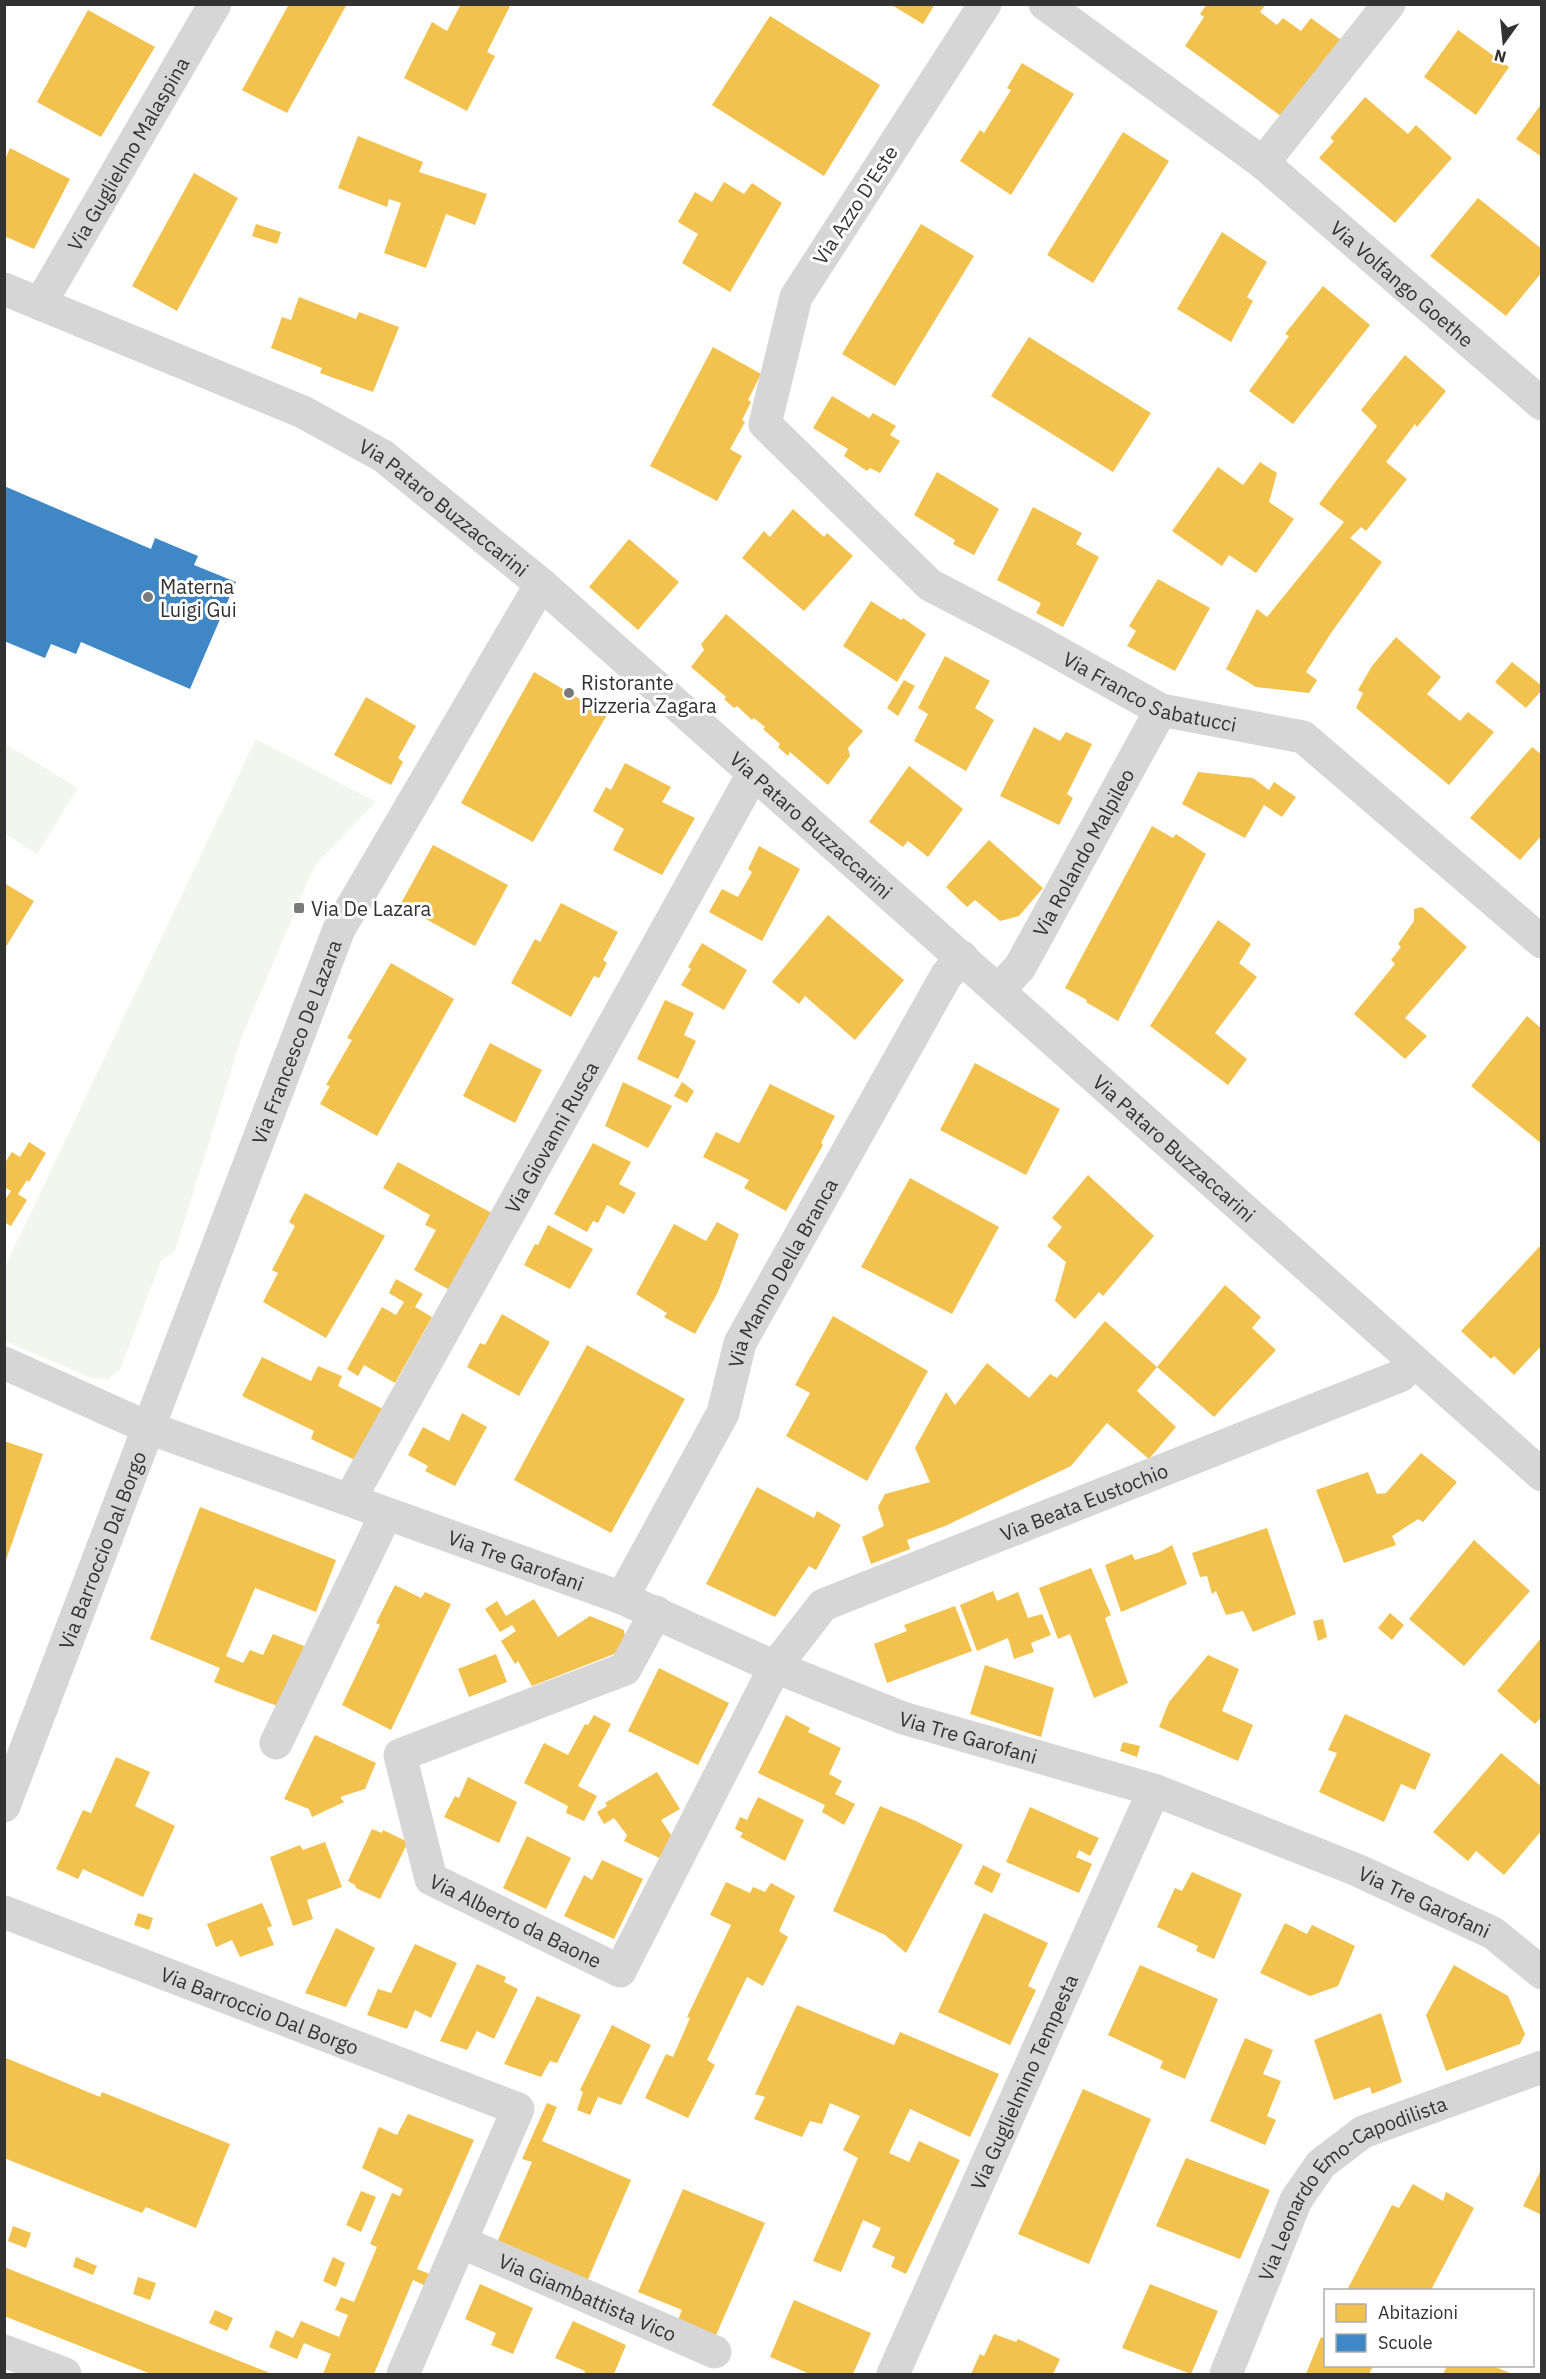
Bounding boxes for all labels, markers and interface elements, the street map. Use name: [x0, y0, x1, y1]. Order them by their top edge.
north arrow: [1474, 12, 1534, 72]
text: N: [1492, 45, 1508, 68]
street label: Via Guglielmo Malaspina: [61, 52, 195, 256]
street label: Via Azzo D'Este: [806, 140, 904, 270]
street label: Via Volfango Goethe: [1325, 214, 1480, 353]
street label: Via Pataro Buzzaccarini: [354, 432, 534, 582]
place label: Materna Luigi Gui: [160, 573, 237, 623]
marker: Materna Luigi Gui: [141, 590, 155, 604]
street label: Via Franco Sabatucci: [1058, 645, 1239, 738]
place label: Ristorante Pizzeria Zagara: [581, 669, 717, 719]
marker: Ristorante Pizzeria Zagara: [562, 686, 576, 700]
street label: Via Pataro Buzzaccarini: [724, 745, 899, 904]
street label: Via Rolando Malpileo: [1026, 763, 1140, 941]
place label: Via De Lazara: [311, 895, 432, 922]
marker: Via De Lazara: [292, 901, 306, 915]
street label: Via Francesco De Lazara: [245, 935, 347, 1148]
street label: Via Giovanni Rusca: [498, 1056, 604, 1218]
street label: Via Pataro Buzzaccarini: [1087, 1068, 1262, 1227]
street label: Via Manno Della Branca: [721, 1173, 844, 1370]
street label: Via Barroccio Dal Borgo: [52, 1447, 152, 1653]
street label: Via Beata Eustochio: [996, 1456, 1172, 1547]
street label: Via Tre Garofani: [444, 1523, 588, 1597]
street label: Via Tre Garofani: [896, 1704, 1040, 1769]
street label: Via Tre Garofani: [1354, 1859, 1495, 1944]
street label: Via Alberto da Baone: [425, 1867, 606, 1974]
street label: Via Barroccio Dal Borgo: [157, 1960, 363, 2060]
street label: Via Guglielmino Tempesta: [964, 1969, 1084, 2194]
street label: Via Leonardo Emo-Capodilista: [1251, 2089, 1451, 2285]
street label: Via Giambattista Vico: [495, 2246, 681, 2347]
legend: [1324, 2289, 1534, 2367]
text: Abitazioni: [1378, 2301, 1458, 2324]
text: Scuole: [1378, 2331, 1433, 2354]

